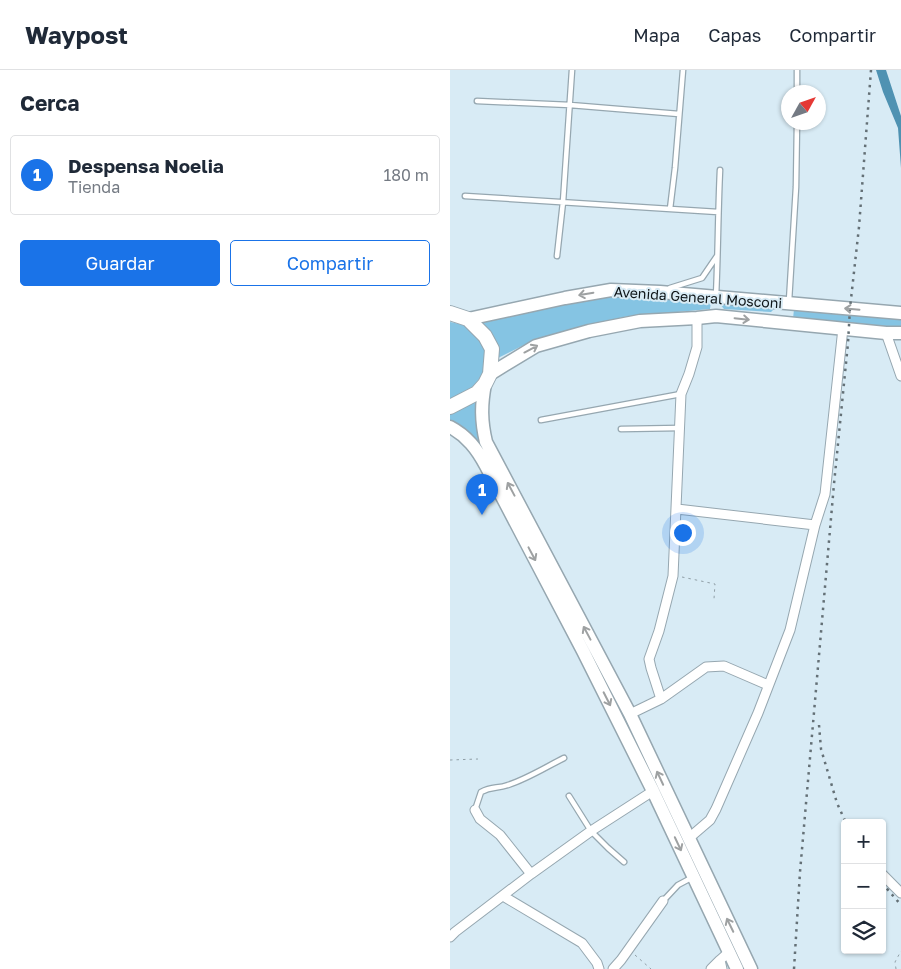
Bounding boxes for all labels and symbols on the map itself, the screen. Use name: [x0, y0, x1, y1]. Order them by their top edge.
north arrow: [781, 85, 826, 130]
street label: Avenida General Mosconi: [613, 283, 783, 311]
one-way arrow: [579, 290, 595, 300]
one-way arrow: [845, 304, 861, 313]
one-way arrow: [734, 314, 750, 324]
one-way arrow: [523, 344, 538, 353]
pin: 1: [466, 474, 498, 515]
one-way arrow: [506, 482, 516, 497]
your location: [670, 520, 696, 546]
one-way arrow: [528, 546, 538, 561]
one-way arrow: [582, 626, 591, 641]
one-way arrow: [602, 691, 612, 706]
one-way arrow: [655, 771, 664, 786]
one-way arrow: [674, 837, 684, 852]
one-way arrow: [725, 918, 734, 933]

